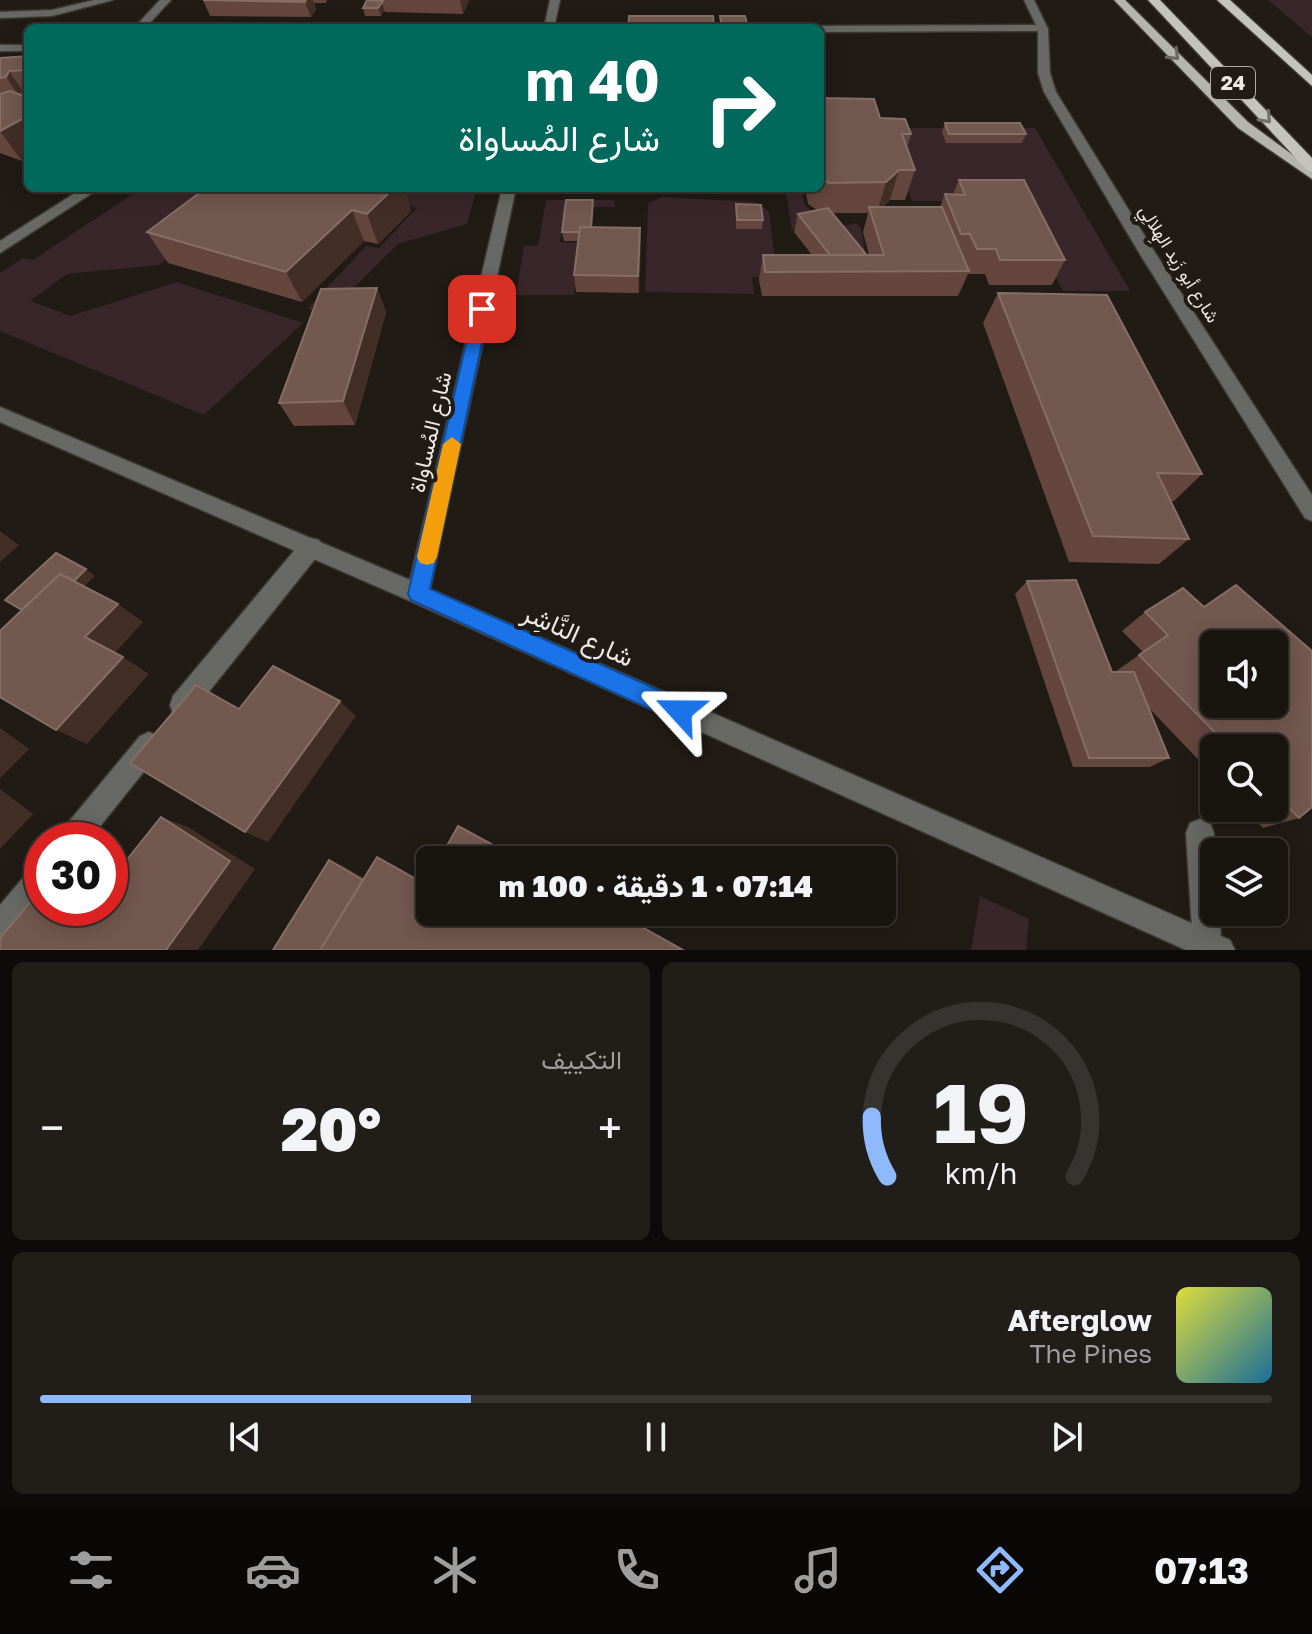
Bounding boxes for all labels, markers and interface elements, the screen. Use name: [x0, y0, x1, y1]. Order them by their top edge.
text: 40 m: [526, 46, 660, 113]
one-way arrow: [1165, 46, 1179, 61]
icon: right: [688, 56, 792, 160]
road number: 24: [1211, 67, 1255, 99]
one-way arrow: [1256, 109, 1271, 123]
text: شارع المُساواة: [458, 116, 660, 159]
street label: شارع أبو زَيد الهِلالِي: [1131, 201, 1225, 329]
pin: [448, 275, 516, 343]
icon: arrive: [460, 287, 504, 331]
street label: شارع المُساواة: [402, 369, 458, 495]
street label: شارع النَّاشِر: [516, 596, 639, 676]
map controls: [1200, 630, 1288, 926]
button: sound: [1200, 630, 1288, 718]
position arrow: [638, 669, 722, 753]
button: search: [1200, 734, 1288, 822]
speed limit sign: 30: [24, 822, 128, 926]
button: layers: [1200, 838, 1288, 926]
text: 07:14 · 1 دقيقة · 100 m: [499, 868, 813, 904]
text: التكييف: [541, 1044, 622, 1075]
text: 19: [933, 1061, 1029, 1161]
text: 20°: [281, 1092, 381, 1164]
text: −: [40, 1101, 64, 1154]
text: +: [598, 1101, 622, 1154]
text: km/h: [945, 1156, 1017, 1190]
text: Afterglow: [1008, 1302, 1152, 1338]
text: The Pines: [1029, 1338, 1152, 1369]
icon: previous: [223, 1415, 267, 1459]
icon: pause: [634, 1415, 678, 1459]
icon: next: [1045, 1415, 1089, 1459]
icon: filters: [63, 1542, 119, 1598]
icon: car: [245, 1542, 301, 1598]
icon: climate: [427, 1542, 483, 1598]
icon: phone: [609, 1542, 665, 1598]
icon: music: [790, 1542, 846, 1598]
icon: directions: [972, 1542, 1028, 1598]
text: 07:13: [1154, 1549, 1249, 1592]

